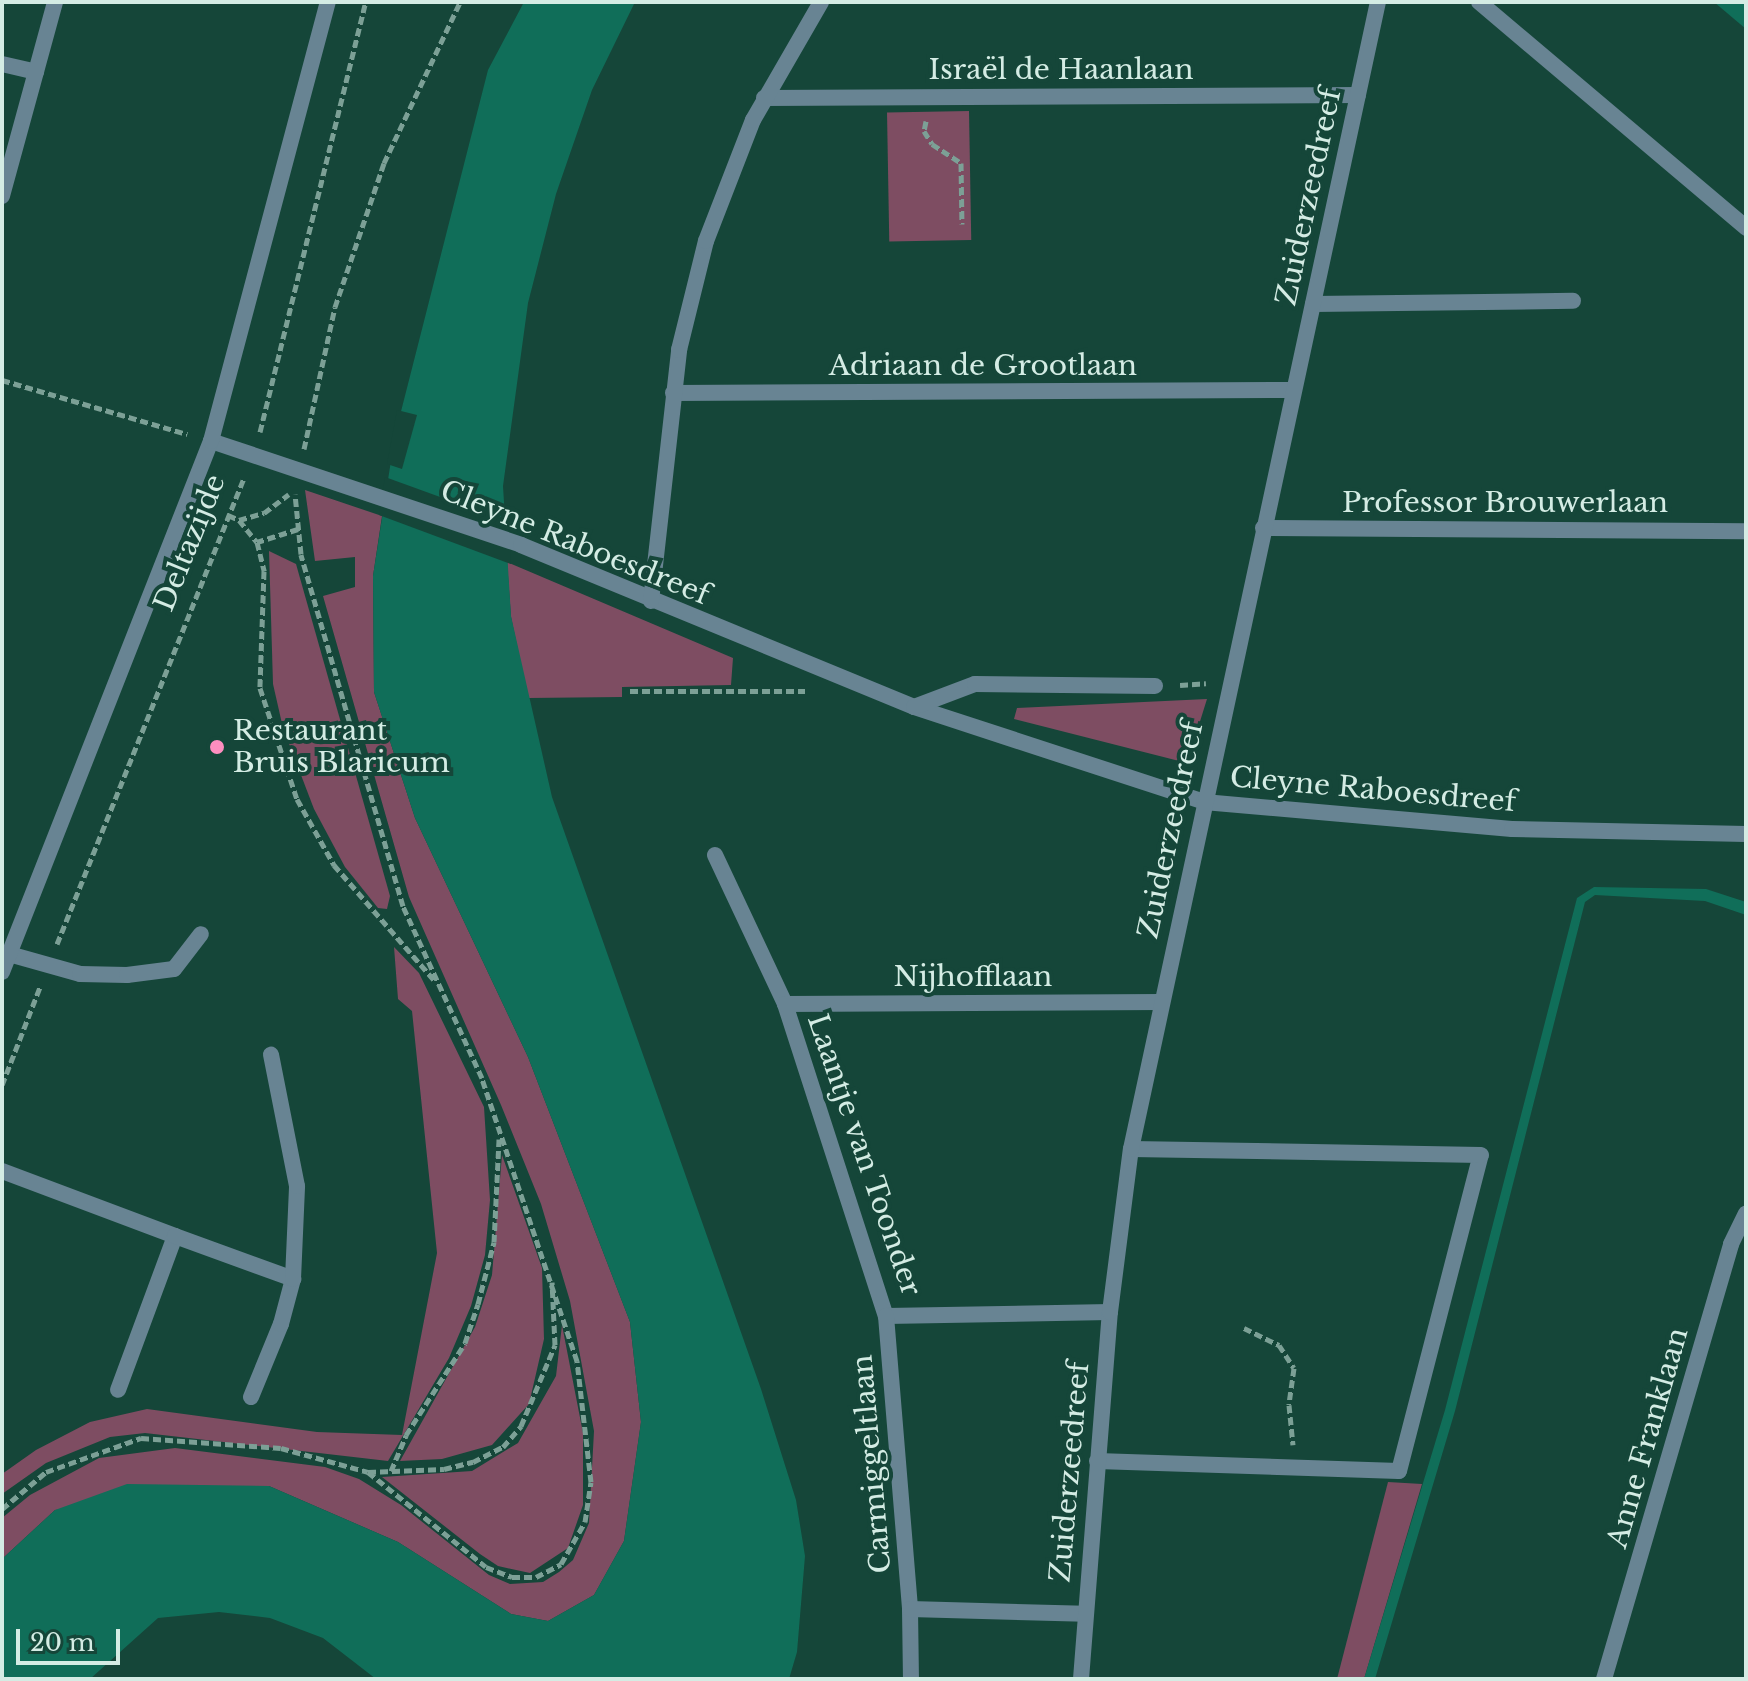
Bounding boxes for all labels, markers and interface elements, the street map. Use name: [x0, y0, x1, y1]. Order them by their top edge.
street label: Israël de Haanlaan: [929, 53, 1193, 87]
street label: Zuiderzeedreef: [1270, 85, 1348, 309]
street label: Adriaan de Grootlaan: [829, 349, 1137, 383]
street label: Deltazijde: [147, 470, 233, 616]
street label: Cleyne Raboesdreef: [436, 474, 714, 612]
street label: Professor Brouwerlaan: [1342, 486, 1668, 520]
place label: Restaurant Bruis Blaricum: [233, 714, 450, 780]
street label: Zuiderzeedreef: [1132, 718, 1210, 942]
marker: Restaurant Bruis Blaricum: [208, 738, 226, 756]
street label: Cleyne Raboesdreef: [1229, 761, 1517, 819]
street label: Nijhofflaan: [894, 960, 1052, 994]
street label: Laantje van Toonder: [800, 1009, 928, 1301]
street label: Anne Franklaan: [1600, 1324, 1696, 1552]
street label: Carmiggeltlaan: [846, 1353, 898, 1575]
street label: Zuiderzeedreef: [1044, 1360, 1096, 1584]
scale bar: [20, 1613, 124, 1663]
text: 20 m: [30, 1628, 95, 1657]

